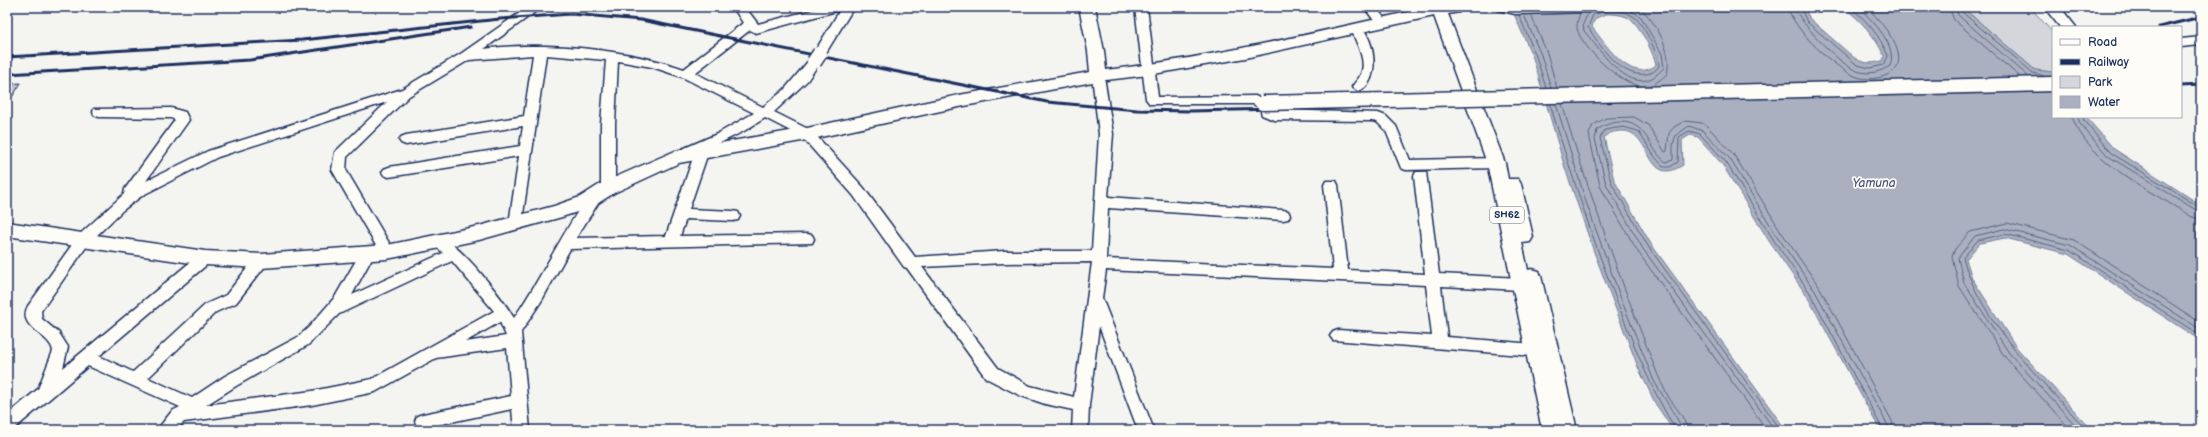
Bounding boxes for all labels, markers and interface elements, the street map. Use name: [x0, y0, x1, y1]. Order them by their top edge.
legend: [2052, 26, 2182, 118]
text: Road: [2088, 35, 2117, 50]
text: Railway: [2088, 55, 2130, 70]
text: Park: [2088, 75, 2112, 90]
text: Water: [2088, 95, 2120, 110]
water label: Yamuna: [1853, 176, 1896, 191]
road number: SH62: [1490, 207, 1524, 223]

